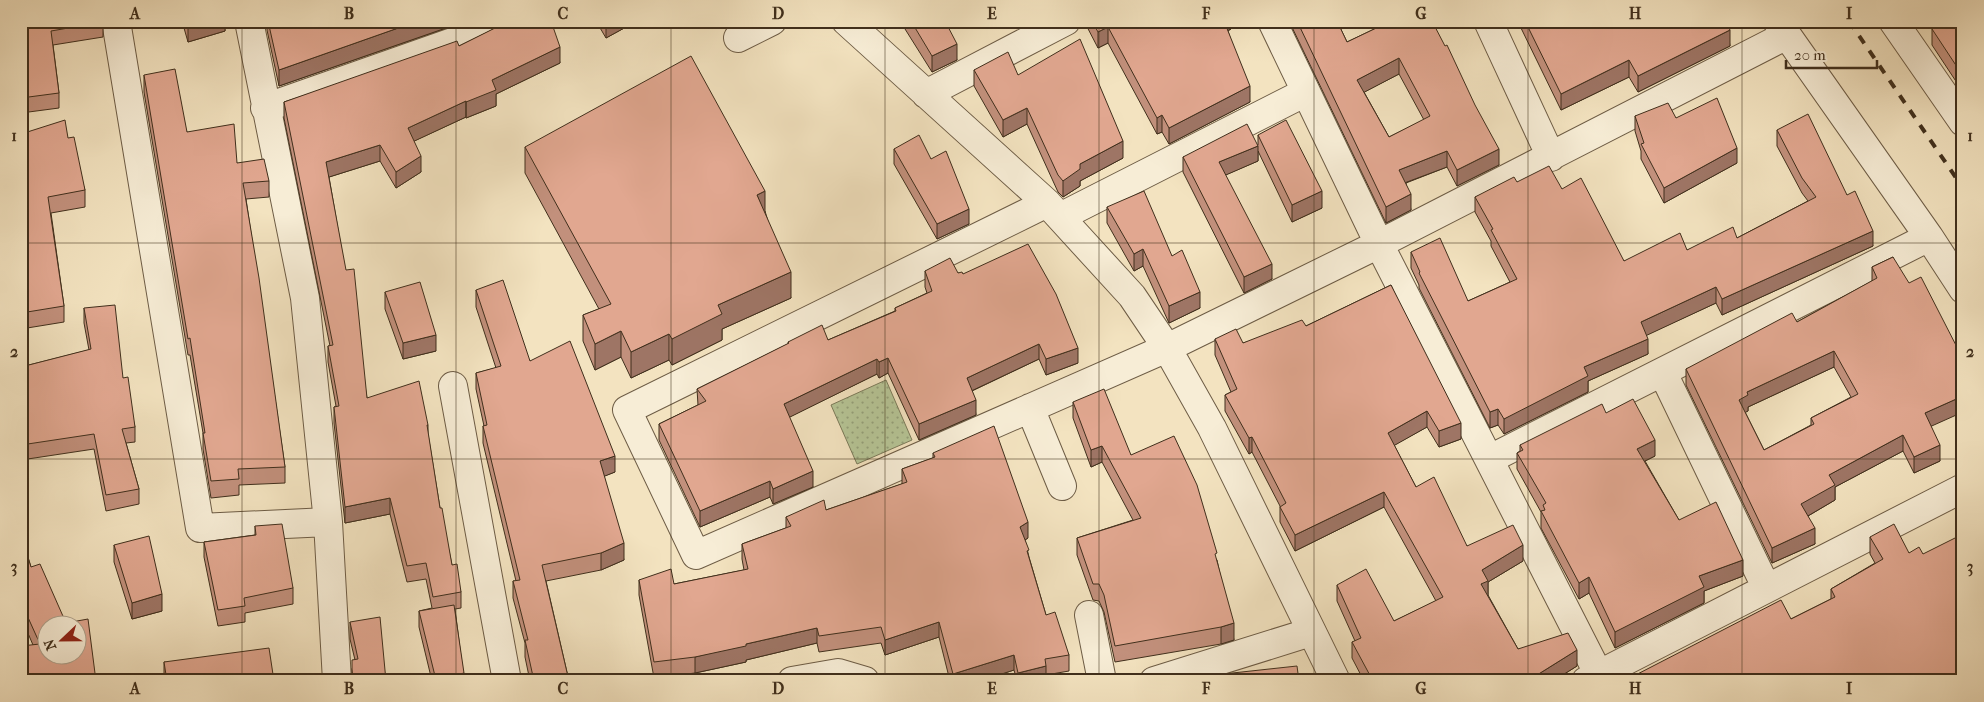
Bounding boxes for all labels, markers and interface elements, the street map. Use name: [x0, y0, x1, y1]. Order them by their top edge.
text: A: [129, 4, 141, 23]
text: B: [344, 4, 354, 23]
text: C: [558, 4, 569, 23]
text: D: [772, 4, 784, 23]
text: E: [987, 4, 997, 23]
text: F: [1201, 4, 1211, 23]
text: G: [1415, 4, 1427, 23]
text: H: [1629, 4, 1642, 23]
text: I: [1846, 4, 1853, 23]
scale bar: [1786, 38, 1878, 70]
text: 20 m: [1794, 46, 1826, 64]
text: 1: [11, 126, 17, 145]
text: 1: [1967, 126, 1973, 145]
text: 2: [10, 342, 18, 361]
text: 2: [1966, 342, 1974, 361]
text: 3: [11, 557, 17, 577]
text: 3: [1967, 557, 1973, 577]
north arrow: [38, 614, 88, 664]
text: N: [40, 636, 60, 653]
text: A: [129, 679, 141, 698]
text: B: [344, 679, 354, 698]
text: C: [558, 679, 569, 698]
text: D: [772, 679, 784, 698]
text: E: [987, 679, 997, 698]
text: F: [1201, 679, 1211, 698]
text: G: [1415, 679, 1427, 698]
text: H: [1629, 679, 1642, 698]
text: I: [1846, 679, 1853, 698]

